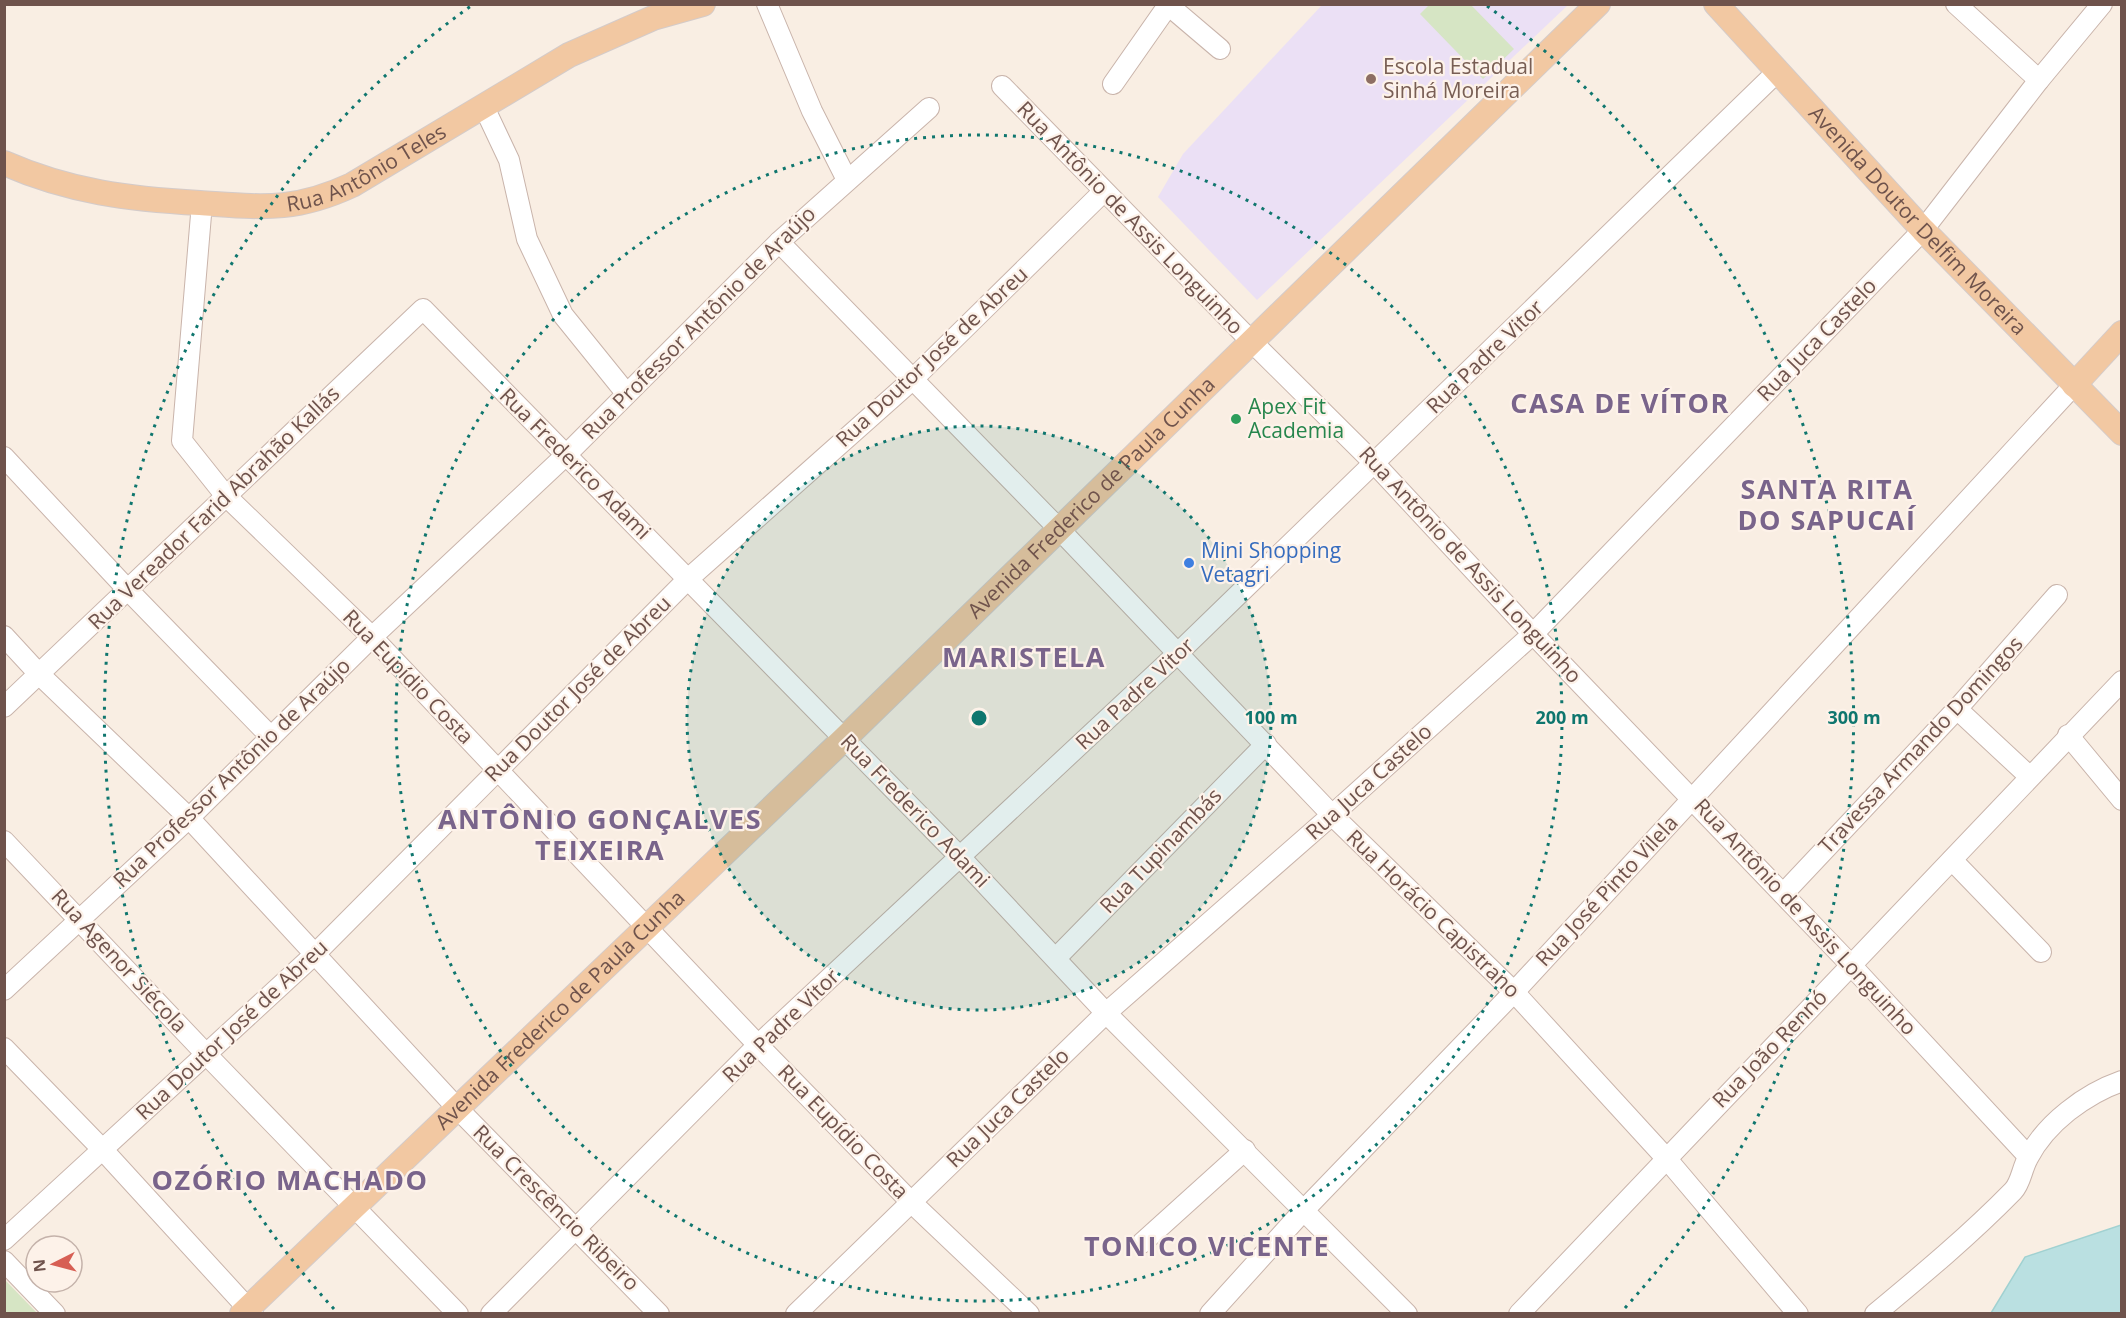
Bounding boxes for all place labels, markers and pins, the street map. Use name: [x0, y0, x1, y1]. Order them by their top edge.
place label: Escola Estadual Sinhá Moreira: [1383, 52, 1533, 104]
marker: Escola Estadual Sinhá Moreira: [1364, 72, 1378, 86]
place label: Apex Fit Academia: [1248, 392, 1344, 444]
marker: Apex Fit Academia: [1229, 412, 1243, 426]
place label: Mini Shopping Vetagri: [1201, 536, 1341, 588]
marker: Mini Shopping Vetagri: [1182, 556, 1196, 570]
centre of rings: [969, 708, 989, 728]

